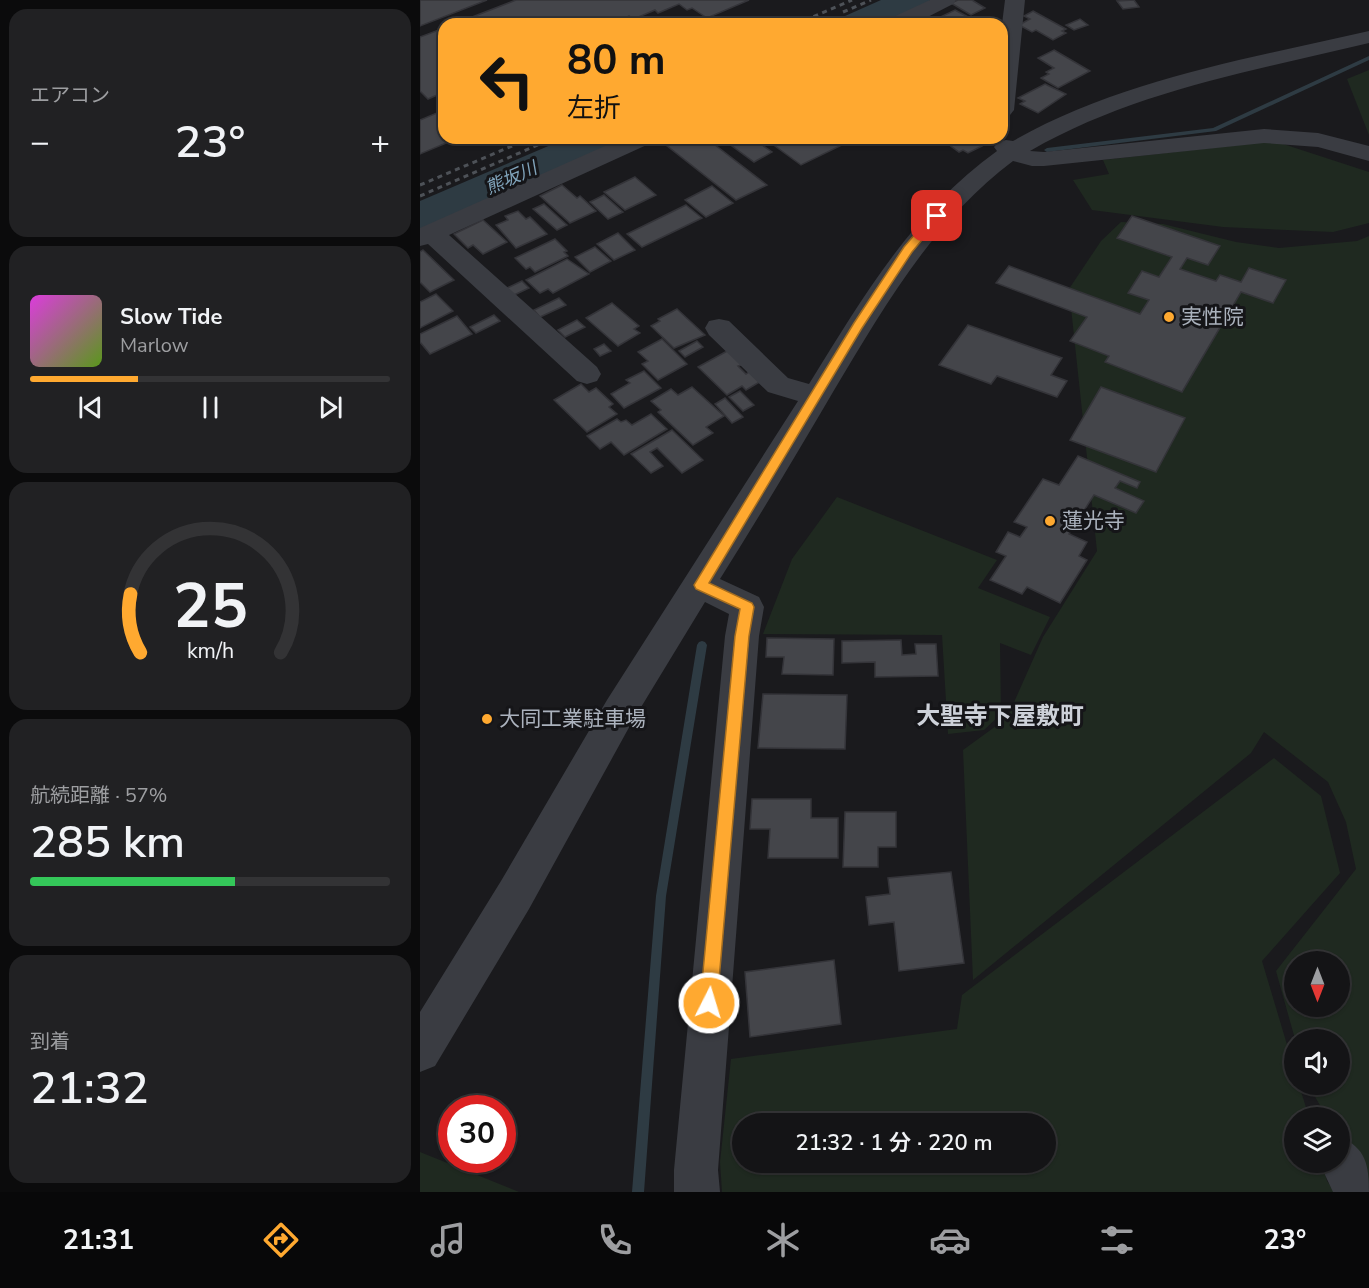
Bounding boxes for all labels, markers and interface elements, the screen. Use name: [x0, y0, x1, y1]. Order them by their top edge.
text: 80 m: [567, 32, 666, 89]
icon: left: [468, 42, 546, 120]
text: エアコン: [30, 82, 110, 109]
text: 左折: [567, 90, 621, 127]
text: 23°: [175, 112, 245, 173]
text: −: [30, 120, 50, 165]
text: +: [370, 120, 390, 165]
water label: 熊坂川: [481, 155, 542, 200]
pin: [911, 190, 962, 241]
icon: arrive: [920, 199, 953, 232]
text: Slow Tide: [120, 302, 222, 332]
place label: 実性院: [1181, 303, 1244, 331]
marker: 実性院: [1162, 310, 1176, 324]
text: Marlow: [120, 332, 188, 359]
icon: previous: [74, 391, 107, 424]
icon: pause: [194, 391, 227, 424]
icon: next: [314, 391, 347, 424]
place label: 蓮光寺: [1062, 507, 1125, 535]
marker: 蓮光寺: [1043, 514, 1057, 528]
text: 25: [173, 564, 247, 649]
text: km/h: [186, 636, 234, 666]
district label: 大聖寺下屋敷町: [916, 700, 1084, 732]
place label: 大同工業駐車場: [499, 705, 646, 733]
marker: 大同工業駐車場: [480, 712, 494, 726]
text: 航続距離 · 57%: [30, 782, 167, 809]
text: 285 km: [30, 812, 185, 873]
north arrow: [1284, 951, 1350, 1017]
map controls: [1284, 951, 1350, 1173]
position arrow: [677, 971, 741, 1035]
text: 到着: [30, 1028, 70, 1055]
button: sound: [1284, 1029, 1350, 1095]
text: 21:32: [30, 1058, 149, 1119]
speed limit sign: 30: [438, 1095, 516, 1173]
button: layers: [1284, 1107, 1350, 1173]
text: 21:32 · 1 分 · 220 m: [795, 1128, 993, 1158]
icon: directions: [260, 1219, 302, 1261]
icon: music: [427, 1219, 469, 1261]
icon: phone: [594, 1219, 636, 1261]
icon: climate: [762, 1219, 804, 1261]
icon: car: [929, 1219, 971, 1261]
icon: filters: [1096, 1219, 1138, 1261]
text: 21:31: [63, 1222, 134, 1259]
text: 23°: [1264, 1222, 1306, 1259]

